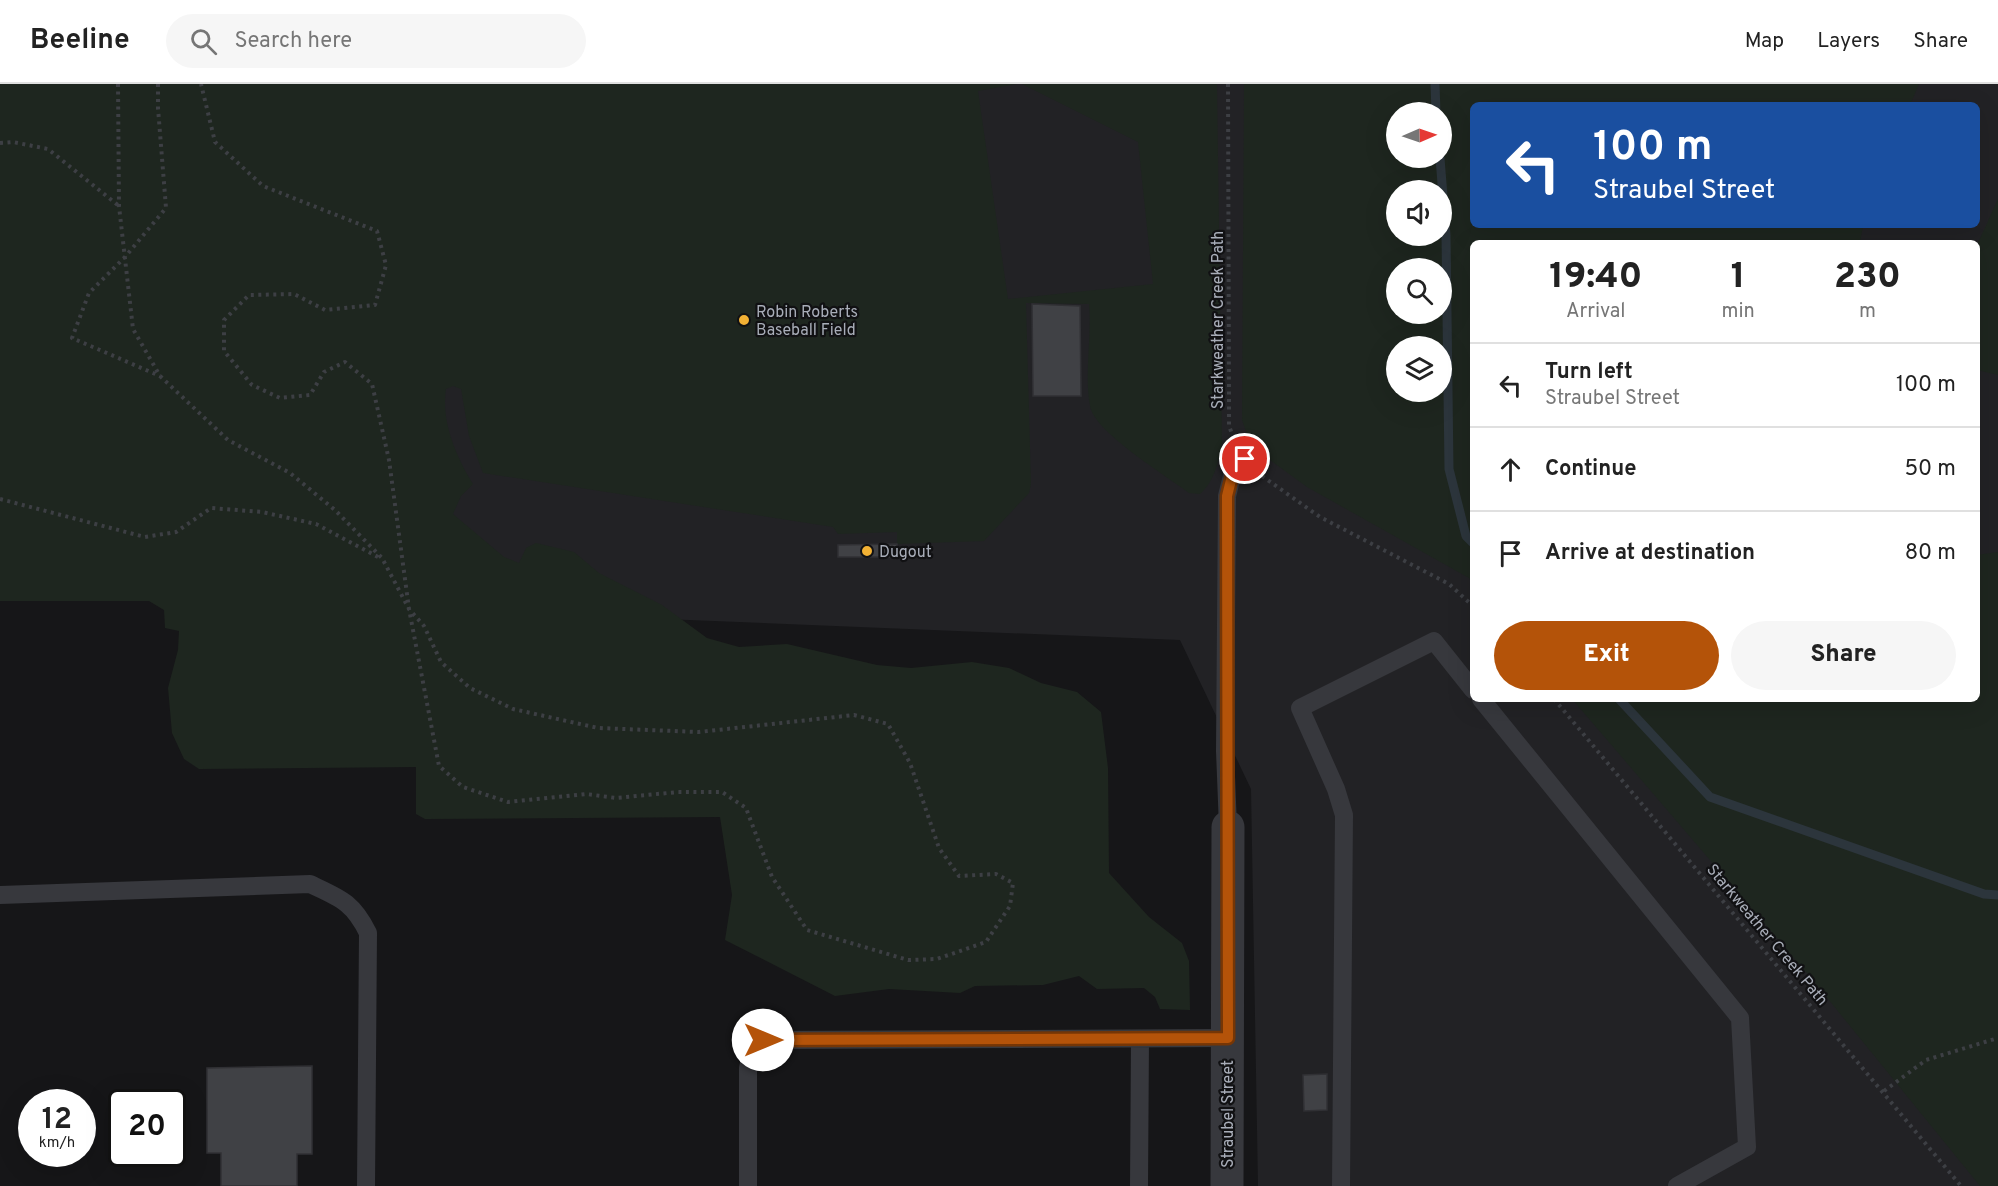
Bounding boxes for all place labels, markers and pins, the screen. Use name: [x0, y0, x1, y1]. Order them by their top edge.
place label: Robin Roberts Baseball Field: [756, 303, 858, 341]
marker: Robin Roberts Baseball Field: [737, 313, 751, 327]
pin: [1219, 433, 1270, 484]
place label: Dugout: [879, 543, 932, 563]
marker: Dugout: [860, 544, 874, 558]

